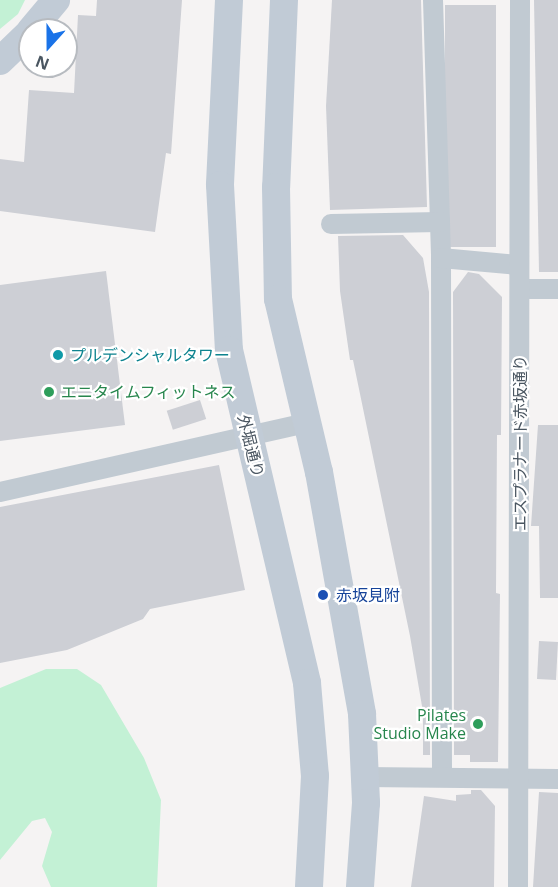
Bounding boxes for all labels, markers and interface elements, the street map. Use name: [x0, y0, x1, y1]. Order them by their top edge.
north arrow: [18, 18, 78, 78]
text: N: [32, 50, 52, 76]
place label: プルデンシャルタワー: [70, 345, 230, 365]
marker: プルデンシャルタワー: [51, 348, 65, 362]
street label: エスプラナード赤坂通り: [510, 355, 530, 531]
place label: エニタイムフィットネス: [61, 382, 237, 402]
marker: エニタイムフィットネス: [42, 385, 56, 399]
street label: 外堀通り: [234, 413, 268, 479]
place label: 赤坂見附: [336, 585, 400, 605]
marker: 赤坂見附: [314, 586, 332, 604]
place label: Pilates Studio Make: [373, 705, 466, 743]
marker: Pilates Studio Make: [471, 717, 485, 731]

